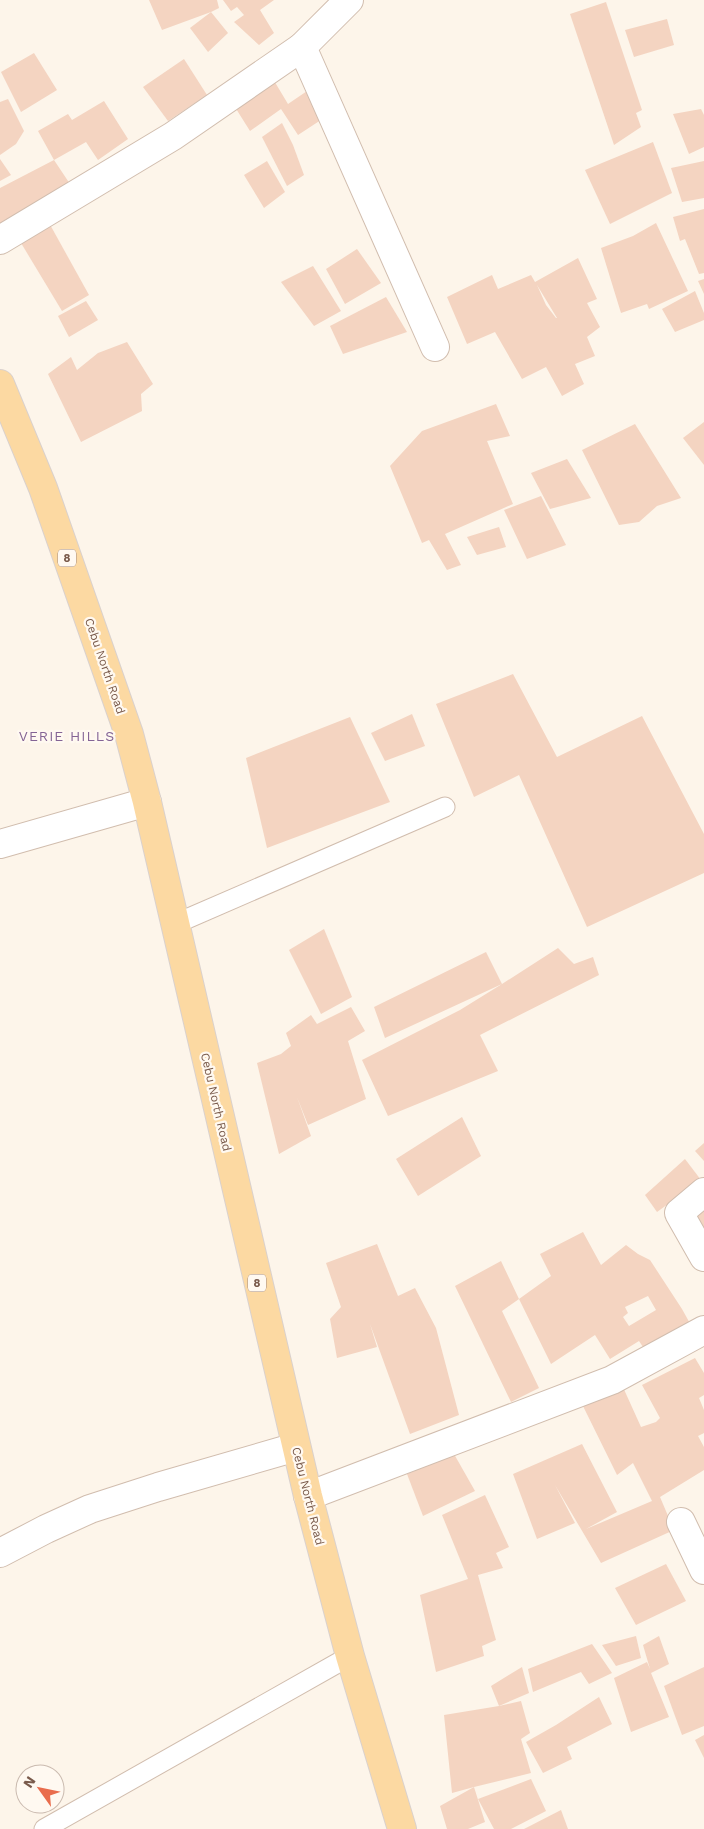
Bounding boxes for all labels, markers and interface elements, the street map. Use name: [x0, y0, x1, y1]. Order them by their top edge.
road number: 8: [58, 550, 76, 566]
street label: Cebu North Road: [82, 616, 128, 716]
district label: VERIE HILLS: [19, 728, 115, 744]
street label: Cebu North Road: [198, 1051, 234, 1153]
road number: 8: [248, 1275, 266, 1292]
street label: Cebu North Road: [289, 1446, 327, 1546]
north arrow: [15, 1764, 65, 1814]
text: N: [20, 1773, 39, 1791]

